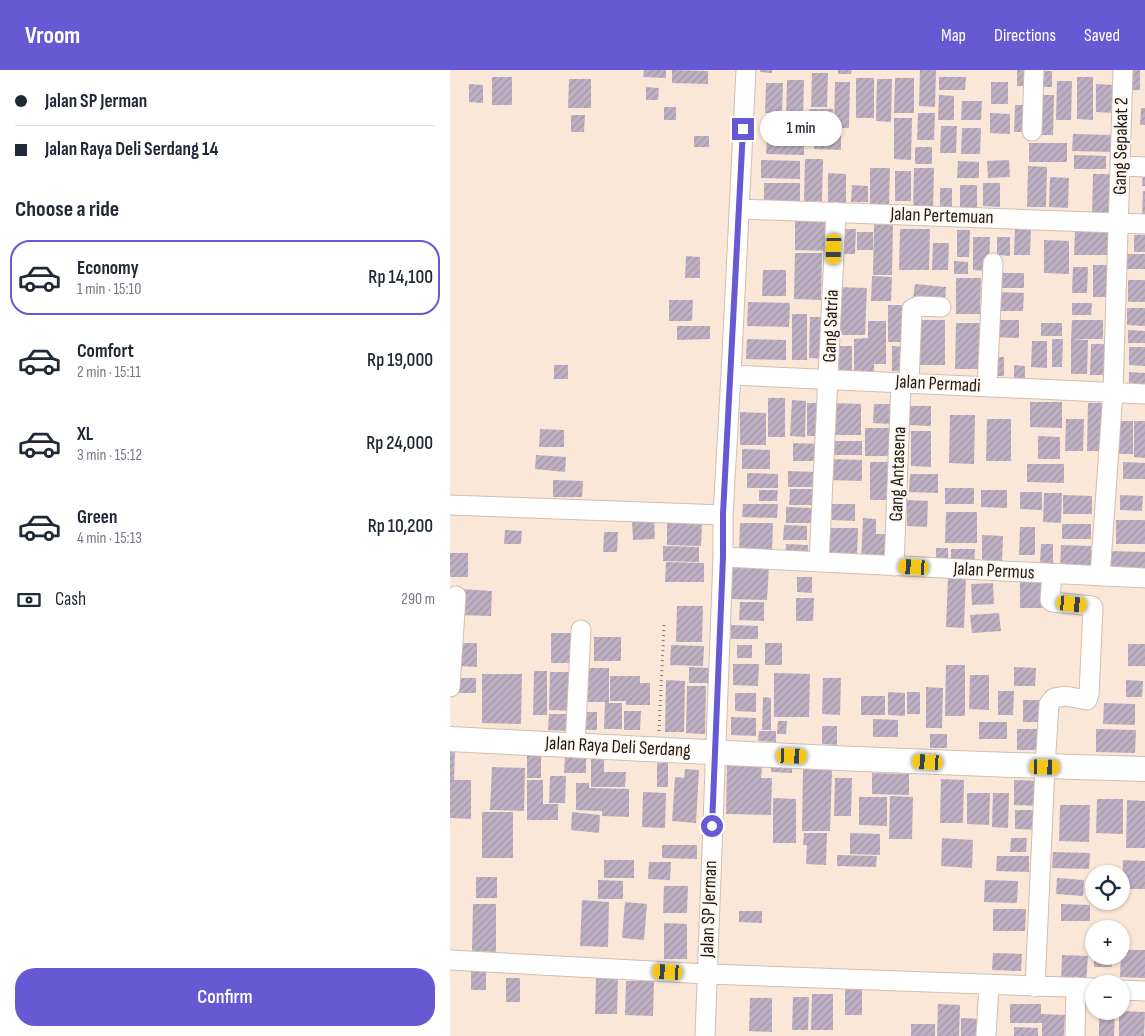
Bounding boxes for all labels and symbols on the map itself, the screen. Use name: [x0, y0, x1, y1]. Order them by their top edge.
street label: Gang Sepakat 2: [1109, 97, 1133, 195]
callout: 1 min: [760, 112, 843, 146]
route end: [732, 118, 754, 140]
street label: Jalan Pertemuan: [889, 203, 994, 229]
car: [825, 234, 842, 264]
street label: Gang Satria: [818, 289, 844, 363]
street label: Jalan Permadi: [894, 370, 981, 398]
street label: Gang Antasena: [885, 426, 911, 522]
street label: Jalan Permus: [952, 557, 1035, 585]
car: [898, 559, 929, 575]
car: [1056, 595, 1087, 613]
street label: Jalan Raya Deli Serdang: [544, 732, 692, 762]
car: [776, 748, 807, 764]
car: [912, 754, 943, 770]
car: [1029, 759, 1060, 775]
route start: [701, 815, 723, 837]
street label: Jalan SP Jerman: [696, 860, 722, 959]
car: [652, 964, 683, 980]

